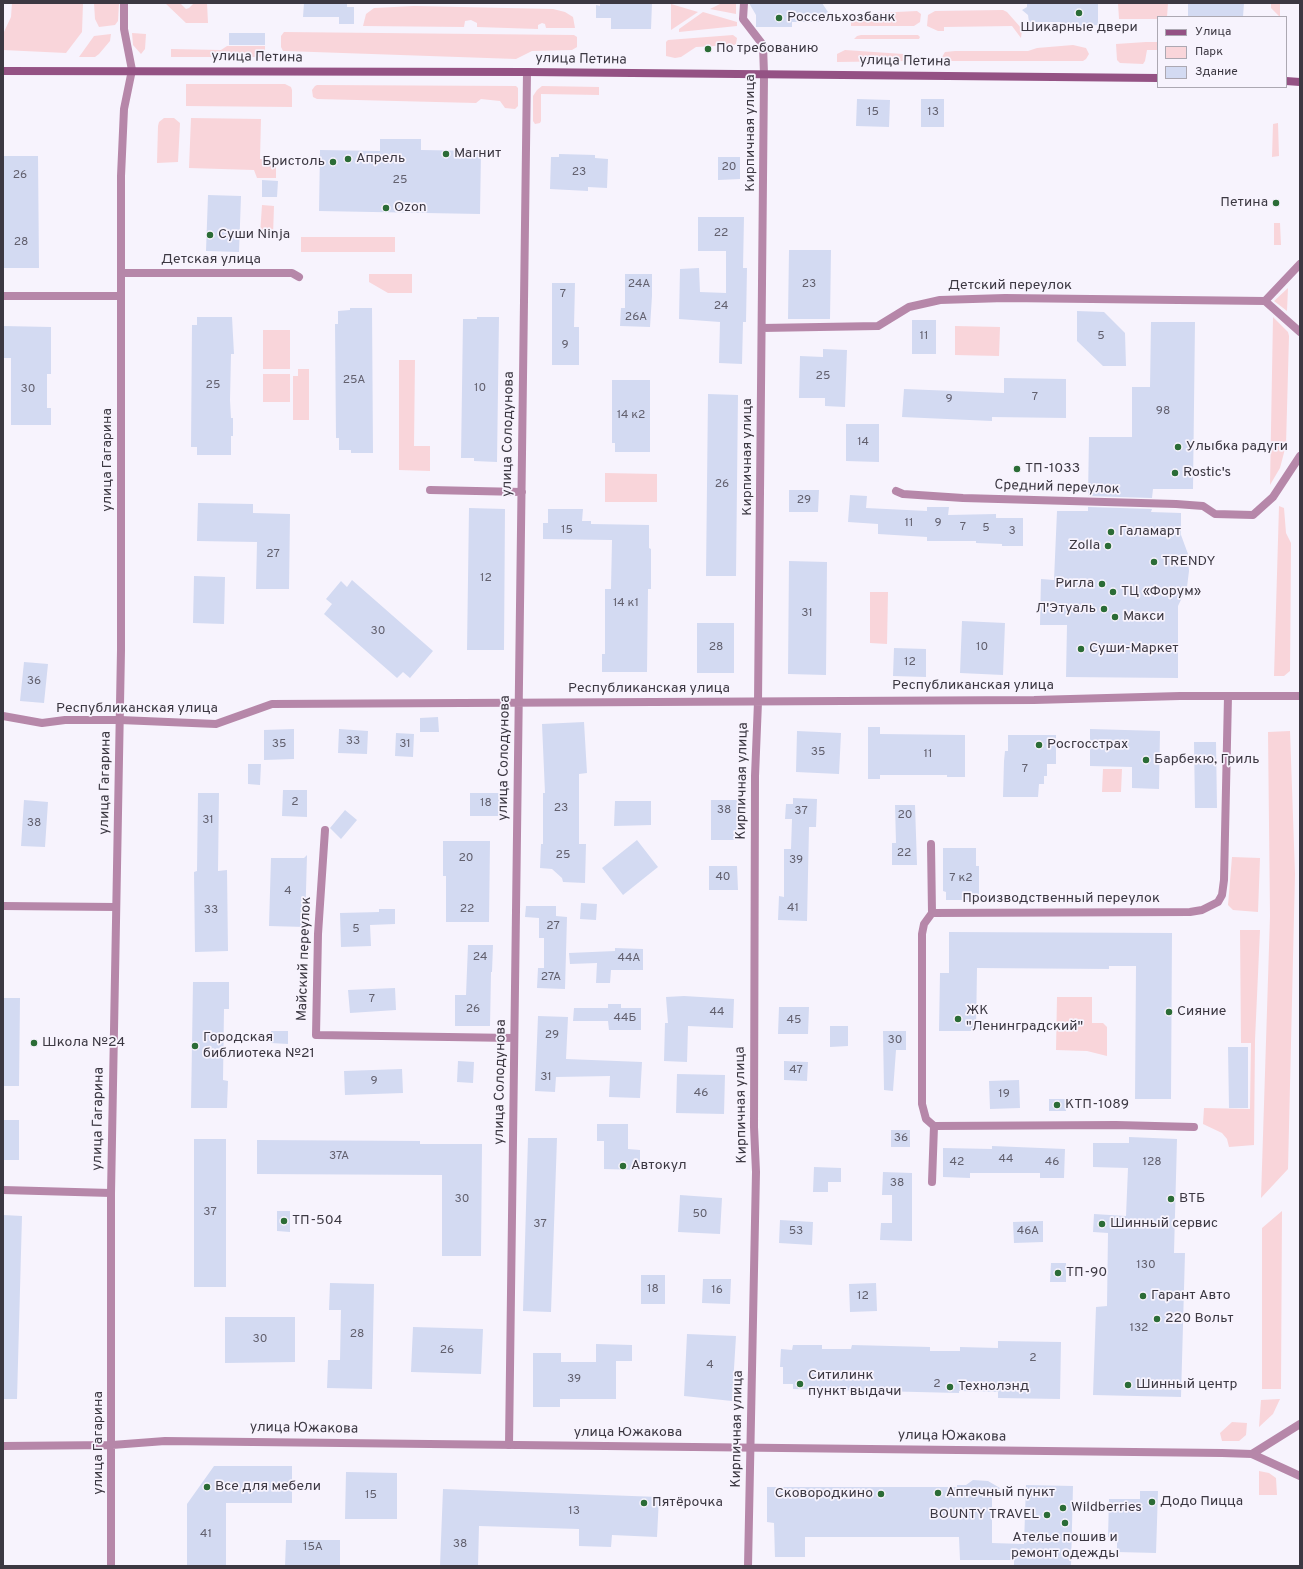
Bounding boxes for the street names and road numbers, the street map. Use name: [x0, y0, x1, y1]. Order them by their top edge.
street label: улица Петина: [211, 49, 303, 67]
street label: улица Петина: [535, 51, 627, 69]
street label: улица Петина: [859, 53, 951, 71]
street label: Кирпичная улица: [743, 74, 759, 192]
street label: Детская улица: [161, 252, 261, 268]
street label: Детский переулок: [948, 278, 1072, 294]
street label: улица Солодунова: [500, 371, 518, 497]
street label: Кирпичная улица: [740, 398, 756, 516]
street label: улица Гагарина: [100, 408, 116, 512]
street label: Средний переулок: [994, 477, 1120, 499]
street label: Республиканская улица: [892, 678, 1054, 694]
street label: Республиканская улица: [568, 681, 730, 697]
street label: улица Солодунова: [496, 695, 514, 821]
street label: Республиканская улица: [56, 701, 218, 717]
street label: Кирпичная улица: [734, 722, 752, 840]
street label: улица Гагарина: [97, 731, 115, 835]
street label: Производственный переулок: [962, 891, 1160, 907]
street label: Майский переулок: [294, 896, 316, 1022]
street label: улица Солодунова: [492, 1019, 510, 1145]
street label: Кирпичная улица: [733, 1046, 751, 1164]
street label: улица Гагарина: [90, 1067, 108, 1171]
street label: Кирпичная улица: [729, 1370, 747, 1488]
street label: улица Гагарина: [91, 1391, 107, 1495]
street label: улица Южакова: [250, 1420, 358, 1438]
street label: улица Южакова: [574, 1425, 682, 1441]
street label: улица Южакова: [898, 1428, 1006, 1446]

